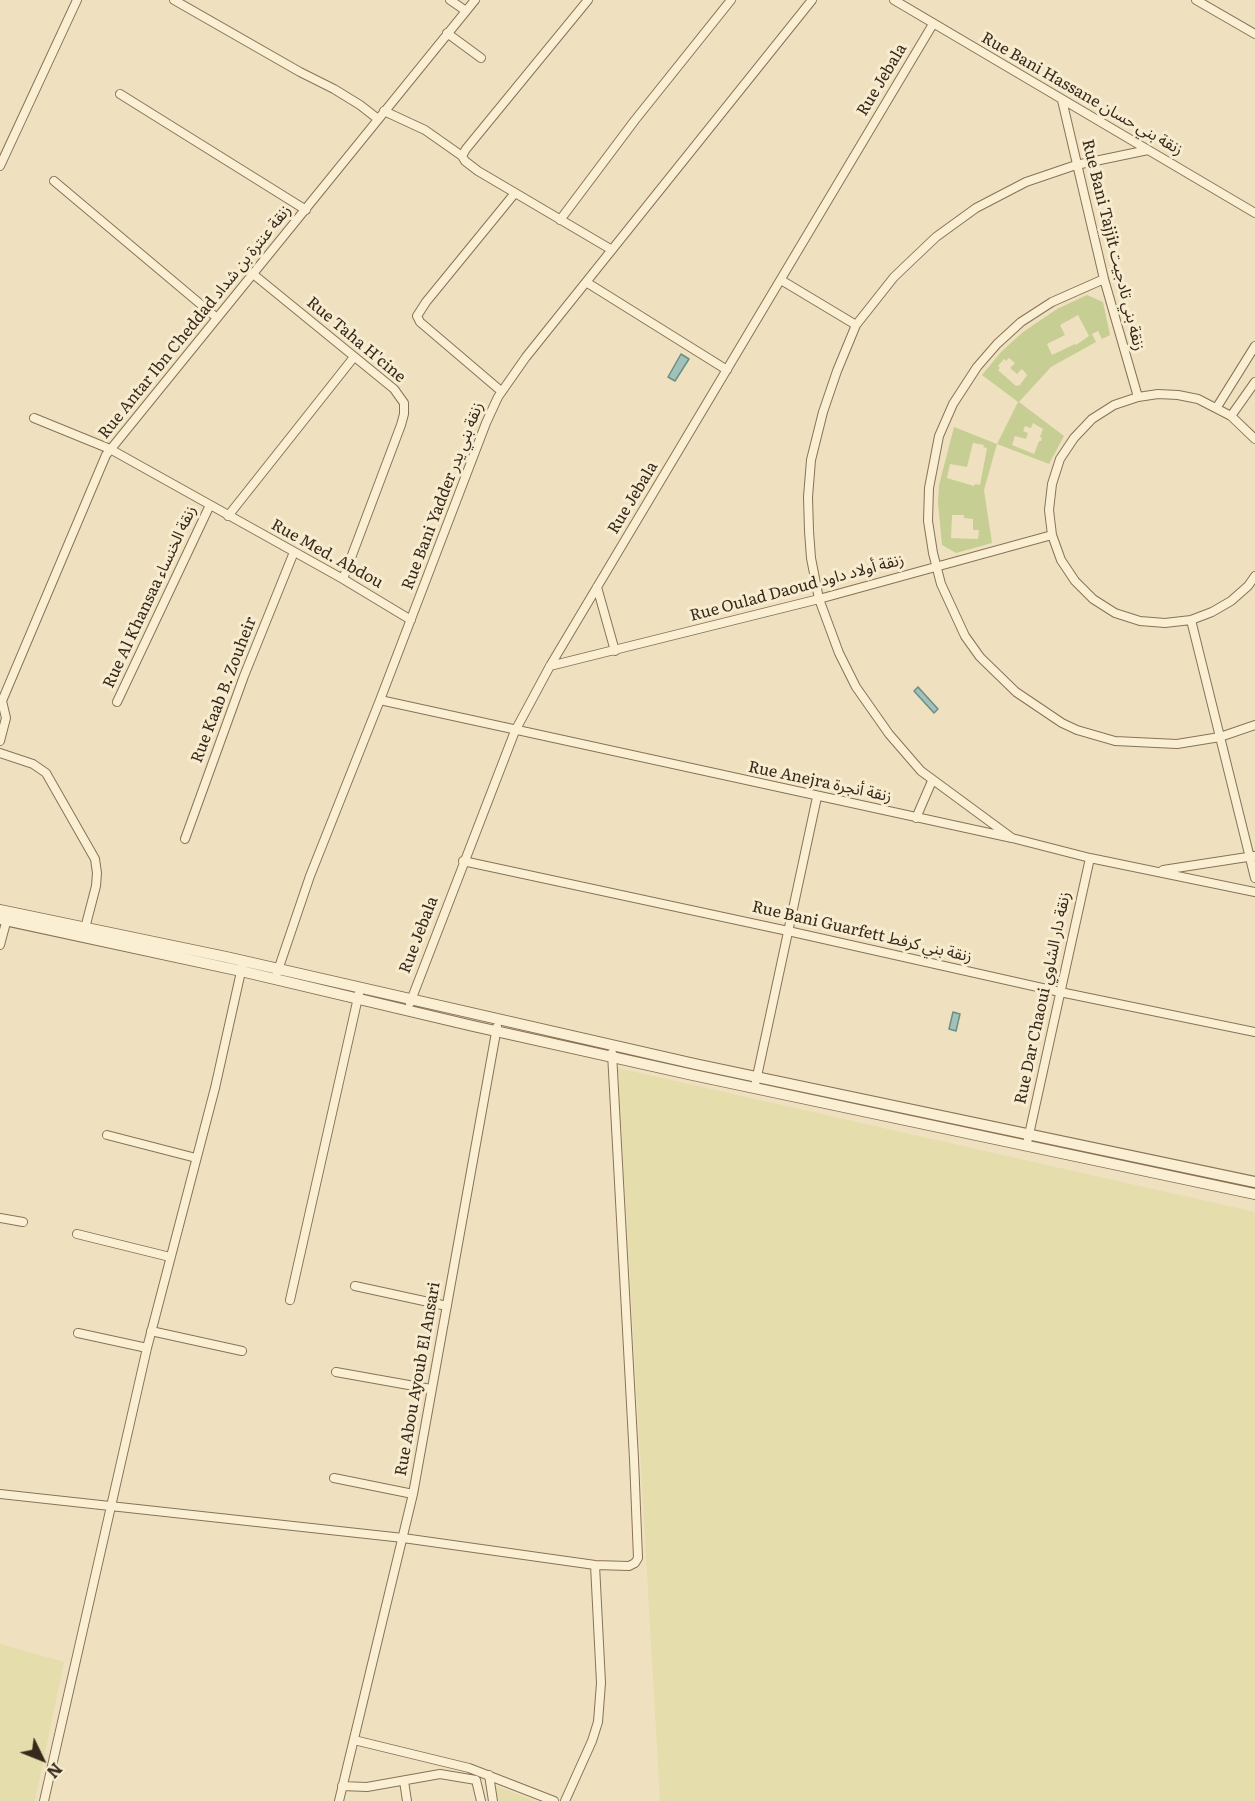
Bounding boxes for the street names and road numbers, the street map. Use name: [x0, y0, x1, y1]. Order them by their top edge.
street label: Rue Bani Hassane زنقة بني حسان: [978, 28, 1186, 160]
street label: Rue Jebala: [853, 40, 911, 120]
street label: Rue Bani Tajjit زنقة بني تادجيت: [1077, 137, 1149, 353]
street label: Rue Antar Ibn Cheddad زنقة عنترة بن شداد: [95, 201, 295, 443]
street label: Rue Taha H'cine: [303, 293, 409, 387]
street label: Rue Bani Yadder زنقة بني يدر: [398, 399, 488, 593]
street label: Rue Jebala: [604, 458, 662, 538]
street label: Rue Al Khansaa زنقة الخنساء: [99, 503, 201, 691]
street label: Rue Med. Abdou: [268, 515, 386, 593]
street label: Rue Oulad Daoud زنقة أولاد داود: [688, 550, 906, 626]
street label: Rue Kaab B. Zouheir: [187, 614, 261, 766]
street label: Rue Anejra زنقة أنجرة: [747, 757, 893, 807]
street label: Rue Dar Chaoui زنقة دار الشاوي: [1011, 890, 1075, 1106]
street label: Rue Jebala: [396, 894, 442, 976]
street label: Rue Bani Guarfett زنقة بني كرفط: [750, 897, 974, 967]
street label: Rue Abou Ayoub El Ansari: [391, 1281, 445, 1477]

